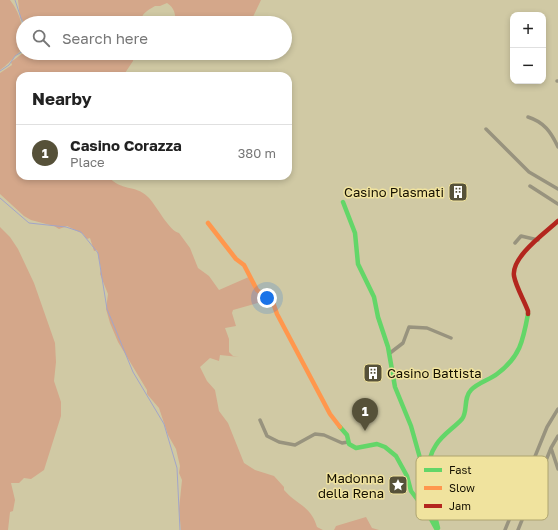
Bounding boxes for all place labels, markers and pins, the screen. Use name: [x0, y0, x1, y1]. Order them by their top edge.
building icon: Casino Plasmati: [447, 181, 469, 203]
place label: Casino Plasmati: [344, 184, 444, 200]
building icon: Casino Battista: [362, 362, 384, 384]
place label: Casino Battista: [387, 365, 482, 381]
pin: 1: [352, 398, 378, 431]
place label: Madonna della Rena: [318, 470, 384, 501]
place icon: Madonna della Rena: [387, 474, 409, 496]

